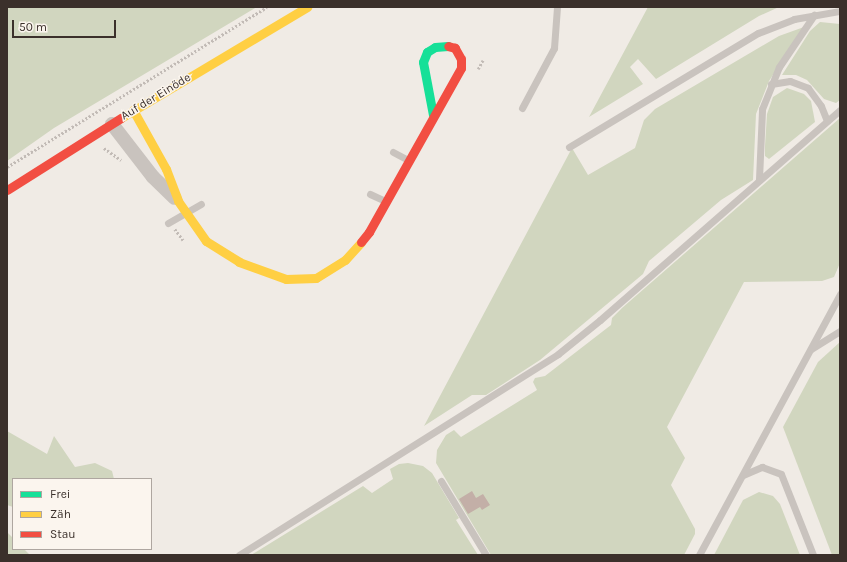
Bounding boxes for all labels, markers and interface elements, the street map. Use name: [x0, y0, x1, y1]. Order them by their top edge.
scale bar: [14, 12, 118, 38]
text: 50 m: [19, 20, 47, 34]
street label: Auf der Einöde: [118, 70, 194, 124]
legend: [12, 478, 152, 550]
text: Frei: [50, 487, 70, 501]
text: Zäh: [50, 507, 71, 521]
text: Stau: [50, 527, 76, 541]

